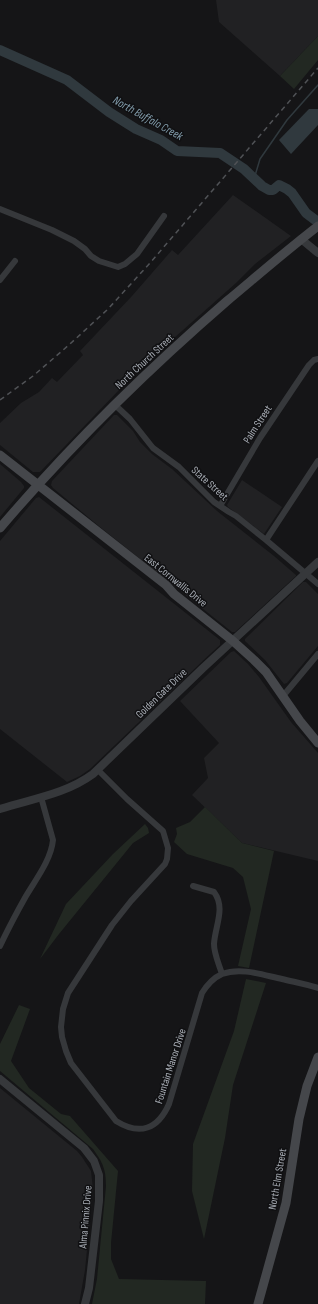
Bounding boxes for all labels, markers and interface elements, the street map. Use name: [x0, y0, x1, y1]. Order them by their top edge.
water label: North Buffalo Creek: [110, 93, 186, 144]
street label: North Church Street: [112, 331, 177, 392]
street label: Palm Street: [240, 402, 275, 446]
street label: State Street: [189, 464, 231, 504]
street label: East Cornwallis Drive: [142, 551, 210, 610]
street label: Golden Gate Drive: [133, 666, 190, 721]
street label: Fountain Manor Drive: [152, 1027, 189, 1105]
street label: North Elm Street: [266, 1147, 289, 1211]
street label: Alma Pinnix Drive: [76, 1185, 95, 1250]

